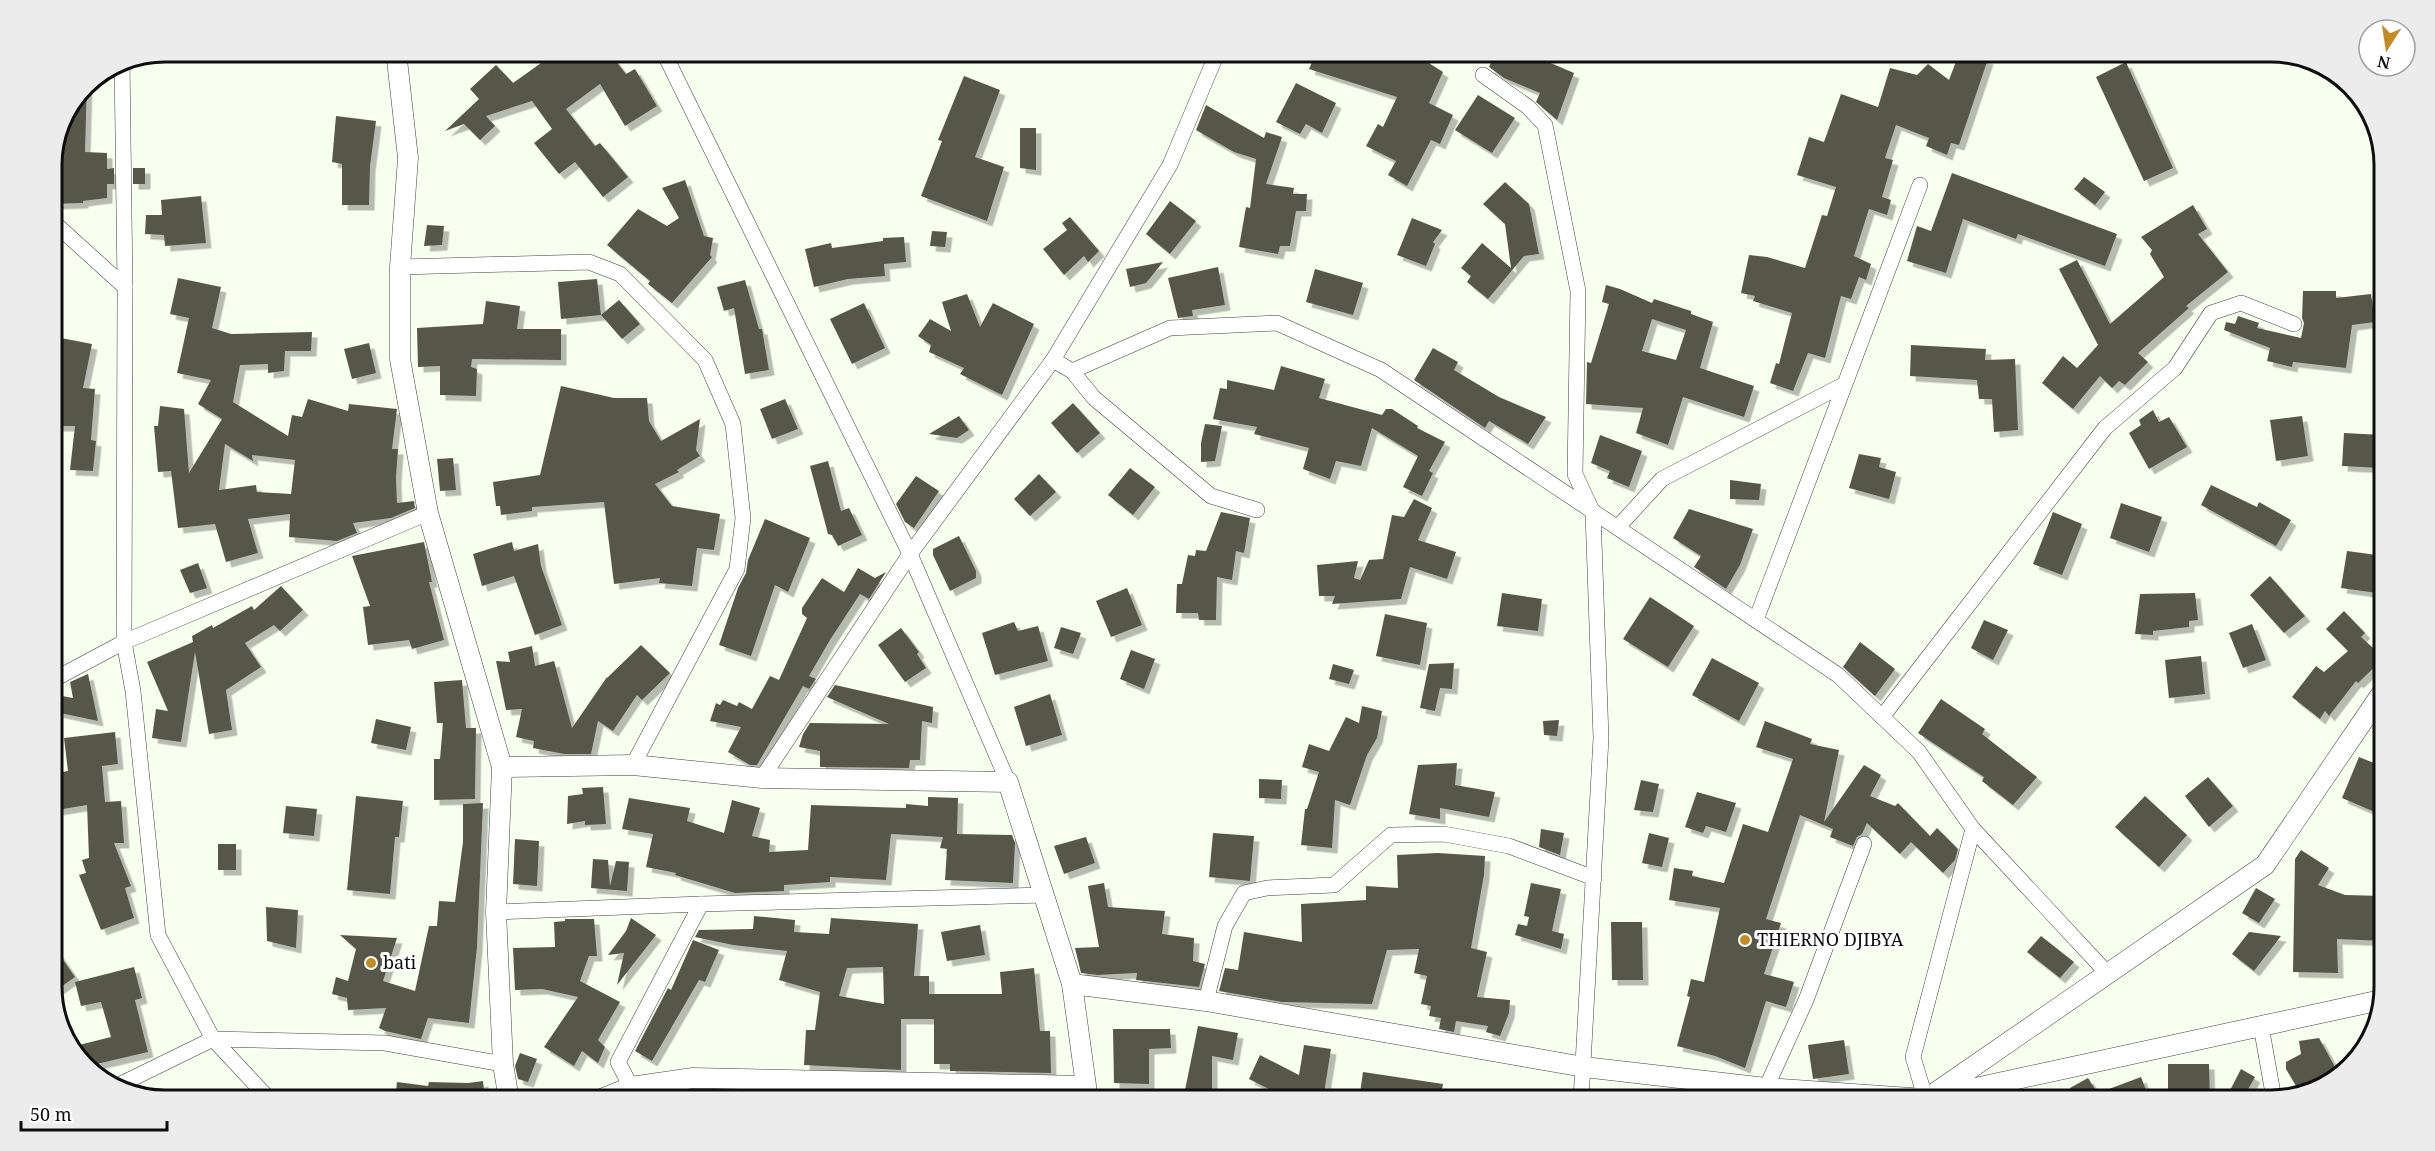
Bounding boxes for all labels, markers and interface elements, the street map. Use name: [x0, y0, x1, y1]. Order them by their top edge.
north arrow: [2357, 18, 2417, 78]
text: N: [2375, 51, 2392, 75]
place label: THIERNO DJIBYA: [1757, 927, 1904, 951]
marker: THIERNO DJIBYA: [1738, 933, 1752, 947]
place label: bati: [383, 950, 417, 974]
marker: bati: [364, 956, 378, 970]
scale bar: [21, 1094, 166, 1132]
text: 50 m: [30, 1102, 72, 1126]

